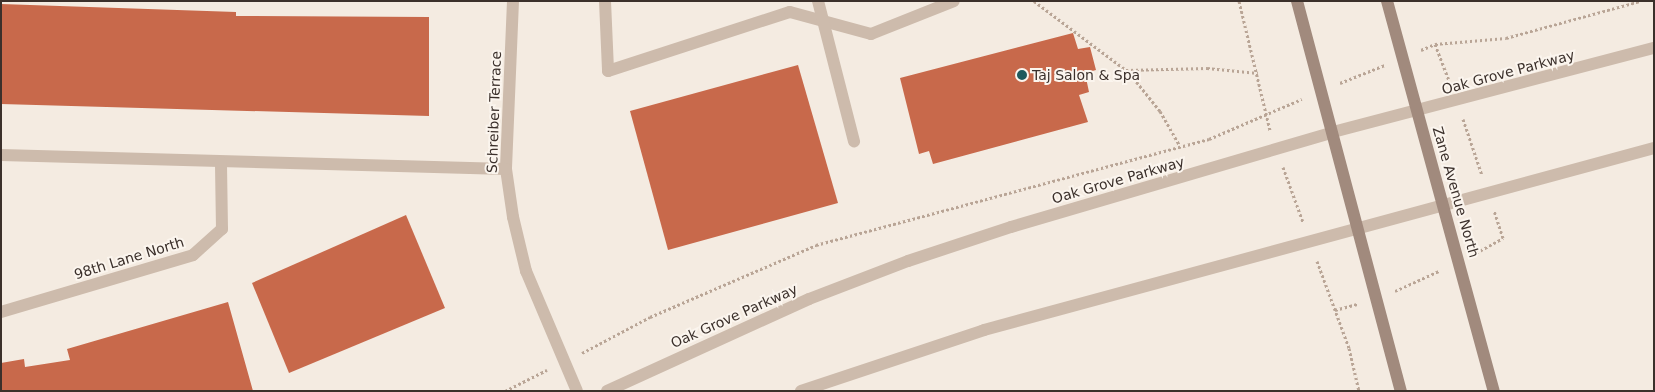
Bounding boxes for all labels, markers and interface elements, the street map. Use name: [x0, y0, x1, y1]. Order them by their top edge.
street label: Oak Grove Parkway: [1440, 46, 1576, 98]
street label: Schreiber Terrace: [483, 51, 505, 173]
place label: Taj Salon & Spa: [1032, 67, 1140, 83]
marker: Taj Salon & Spa: [1016, 69, 1028, 81]
street label: Zane Avenue North: [1429, 124, 1483, 260]
street label: Oak Grove Parkway: [1050, 153, 1186, 207]
street label: 98th Lane North: [72, 233, 186, 283]
street label: Oak Grove Parkway: [668, 280, 800, 352]

